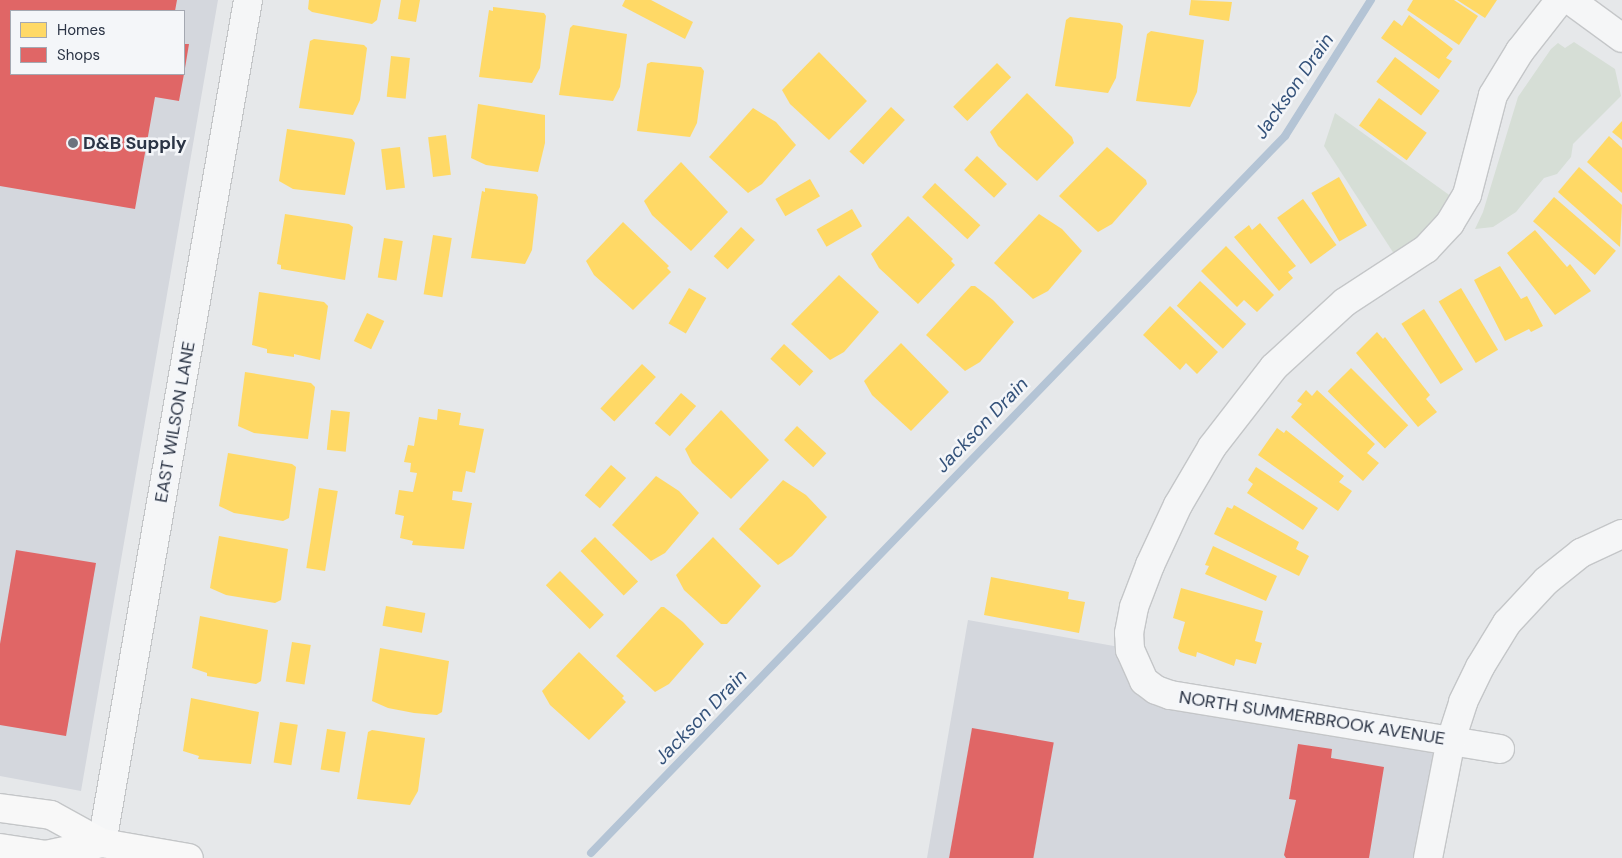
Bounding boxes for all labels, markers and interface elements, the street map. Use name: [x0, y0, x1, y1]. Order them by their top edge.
legend: [10, 10, 185, 75]
text: Homes: [57, 20, 106, 40]
water label: Jackson Drain: [1249, 29, 1339, 143]
text: Shops: [57, 45, 100, 65]
place label: D&B Supply: [83, 132, 187, 154]
marker: D&B Supply: [67, 137, 79, 149]
street label: EAST WILSON LANE: [150, 340, 200, 504]
water label: Jackson Drain: [931, 373, 1033, 477]
water label: Jackson Drain: [650, 665, 752, 769]
street label: NORTH SUMMERBROOK AVENUE: [1177, 686, 1447, 750]

